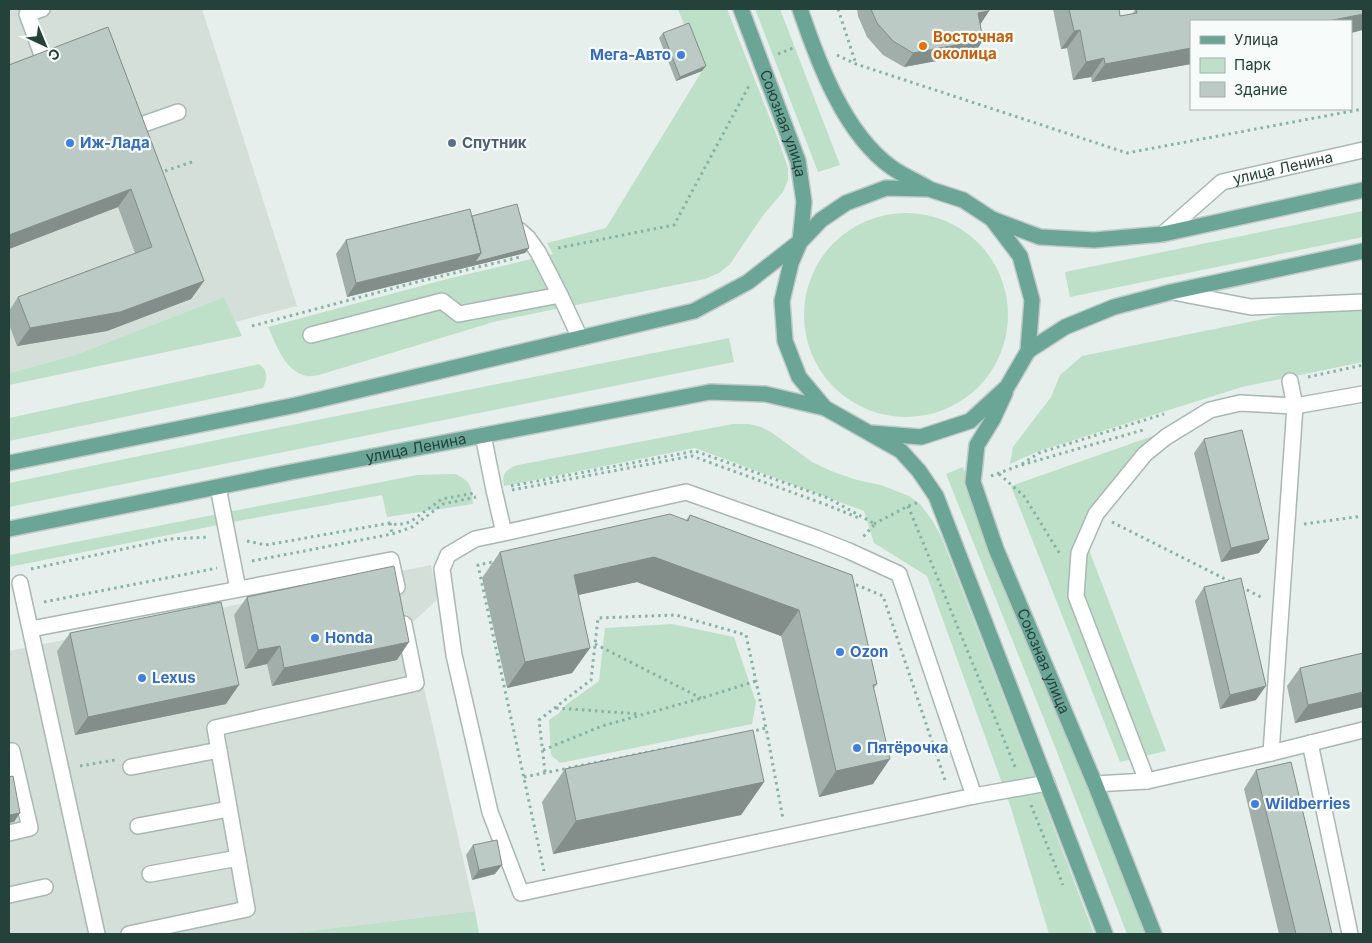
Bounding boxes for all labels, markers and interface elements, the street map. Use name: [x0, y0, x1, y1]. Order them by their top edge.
north arrow: [20, 20, 70, 70]
legend: [1190, 20, 1352, 110]
place label: Восточная околица: [933, 27, 1013, 63]
text: Улица: [1234, 30, 1278, 49]
marker: Восточная околица: [917, 40, 929, 52]
text: С: [45, 45, 64, 64]
place label: Мега-Авто: [590, 45, 671, 64]
marker: Мега-Авто: [675, 49, 687, 61]
text: Парк: [1234, 55, 1271, 74]
street label: Союзная улица: [756, 67, 810, 178]
text: Здание: [1234, 80, 1288, 99]
place label: Иж-Лада: [80, 133, 150, 152]
place label: Спутник: [462, 133, 527, 152]
marker: Иж-Лада: [64, 137, 76, 149]
marker: Спутник: [446, 137, 458, 149]
street label: улица Ленина: [1231, 147, 1335, 188]
street label: улица Ленина: [364, 429, 468, 467]
street label: Союзная улица: [1013, 605, 1074, 717]
place label: Honda: [325, 628, 373, 647]
marker: Honda: [309, 632, 321, 644]
place label: Ozon: [850, 642, 888, 661]
marker: Ozon: [834, 646, 846, 658]
place label: Lexus: [152, 668, 196, 687]
marker: Lexus: [136, 672, 148, 684]
place label: Пятёрочка: [867, 738, 948, 757]
marker: Пятёрочка: [851, 742, 863, 754]
place label: Wildberries: [1265, 794, 1350, 813]
marker: Wildberries: [1249, 798, 1261, 810]

